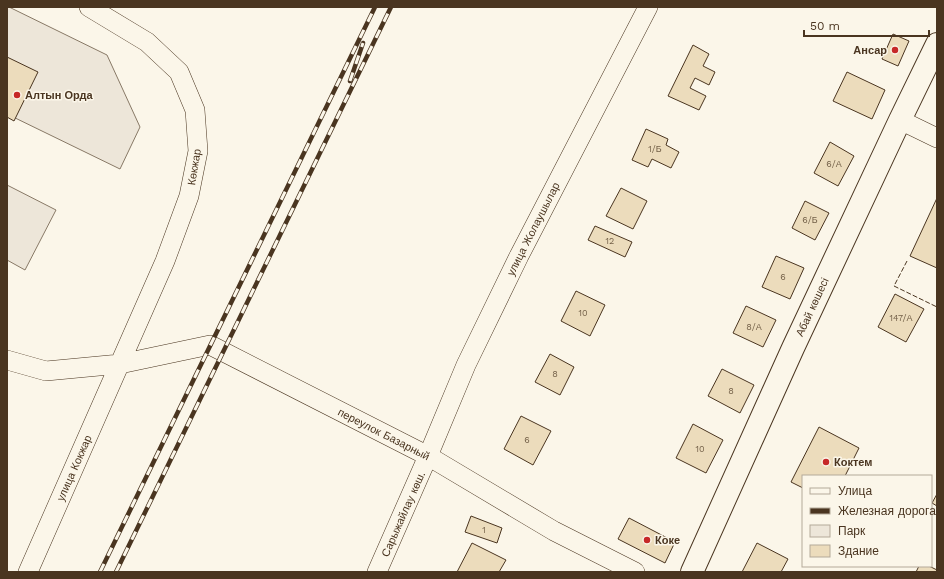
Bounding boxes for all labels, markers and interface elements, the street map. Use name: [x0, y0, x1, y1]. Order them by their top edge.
scale bar: [804, 12, 929, 38]
text: 50 m: [810, 19, 840, 33]
place label: Ансар: [853, 44, 887, 57]
marker: Ансар: [890, 45, 900, 55]
place label: Алтын Орда: [25, 89, 93, 102]
marker: Алтын Орда: [12, 90, 22, 100]
house number: 1/Б: [648, 144, 662, 154]
street label: Көкжар: [185, 148, 204, 186]
house number: 6/А: [826, 159, 842, 169]
street label: улица Жолаушылар: [504, 180, 563, 278]
house number: 6/Б: [802, 215, 818, 225]
house number: 12: [606, 236, 614, 246]
house number: 6: [780, 272, 786, 282]
street label: Абай көшесі: [793, 276, 832, 339]
house number: 10: [578, 308, 588, 318]
house number: 147/А: [889, 313, 913, 323]
house number: 8/А: [746, 322, 762, 332]
house number: 8: [552, 369, 558, 379]
house number: 8: [728, 386, 734, 396]
street label: переулок Базарный: [336, 406, 432, 463]
street label: улица Кокжар: [54, 433, 95, 503]
house number: 6: [524, 435, 530, 445]
house number: 10: [695, 444, 705, 454]
place label: Коктем: [834, 456, 872, 469]
marker: Коктем: [821, 457, 831, 467]
street label: Сарыжайлау көш.: [379, 469, 428, 559]
legend: [802, 475, 932, 567]
text: Улица: [838, 484, 872, 498]
text: Железная дорога: [838, 504, 936, 518]
text: Парк: [838, 524, 866, 538]
house number: 1: [482, 525, 486, 535]
place label: Коке: [655, 534, 680, 547]
marker: Коке: [642, 535, 652, 545]
text: Здание: [838, 544, 879, 558]

